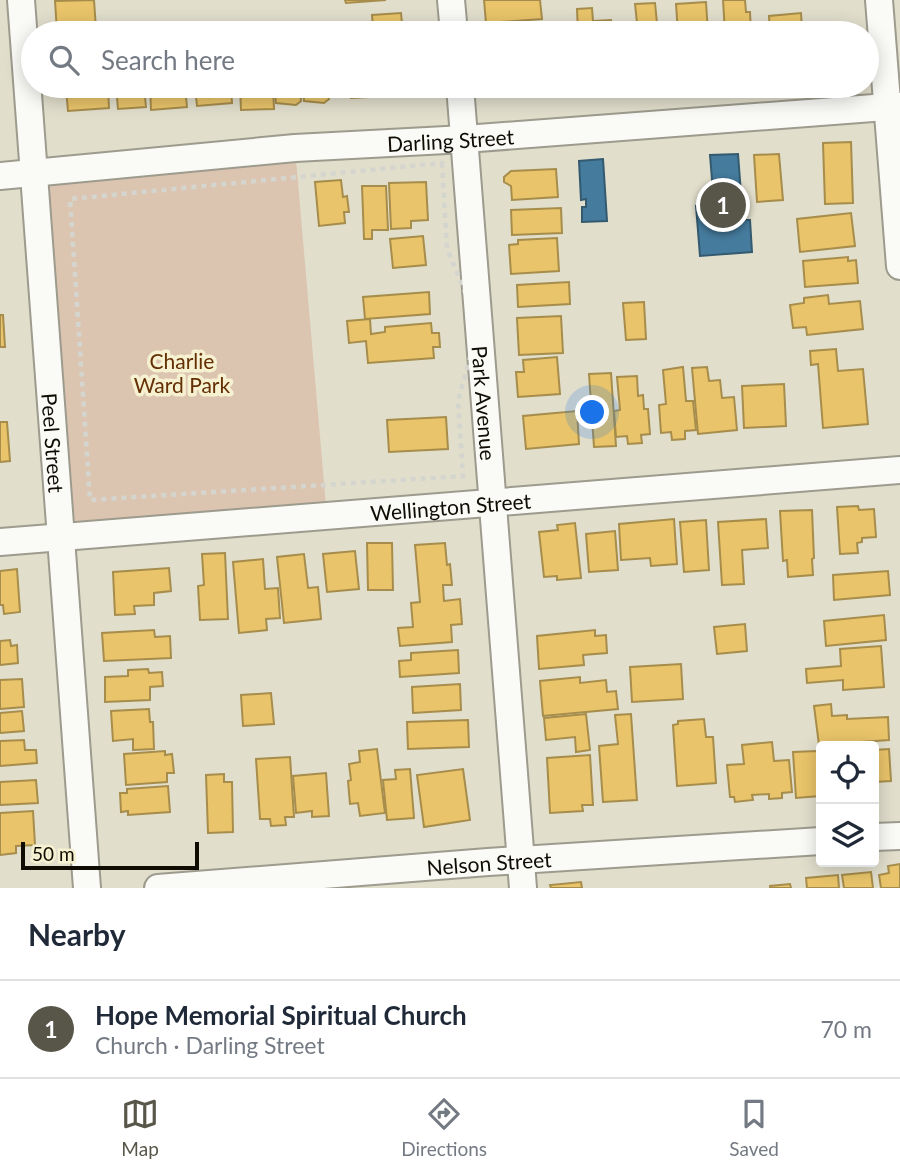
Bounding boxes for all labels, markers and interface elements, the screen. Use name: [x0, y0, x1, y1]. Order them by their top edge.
search box: [21, 21, 879, 98]
icon: search: [45, 41, 83, 79]
text: Search here: [101, 44, 235, 76]
street label: Darling Street: [386, 123, 515, 156]
pin: 1: [700, 179, 746, 231]
street label: Park Avenue: [468, 345, 502, 461]
park label: Charlie Ward Park: [134, 348, 231, 397]
street label: Peel Street: [38, 392, 70, 494]
your location: [575, 395, 609, 429]
street label: Wellington Street: [369, 487, 532, 525]
map controls: [816, 741, 879, 867]
button: locate: [816, 741, 879, 804]
button: layers: [816, 804, 879, 867]
scale bar: [21, 839, 200, 871]
text: 50 m: [32, 842, 75, 865]
street label: Nelson Street: [426, 845, 553, 879]
text: Nearby: [28, 916, 126, 952]
text: Hope Memorial Spiritual Church: [95, 999, 467, 1031]
text: 1: [44, 1015, 58, 1043]
text: 70 m: [821, 1015, 872, 1043]
text: Church · Darling Street: [95, 1031, 325, 1059]
tab: Map: [121, 1095, 159, 1160]
tab: Directions: [401, 1095, 487, 1160]
tab: Saved: [729, 1095, 779, 1160]

